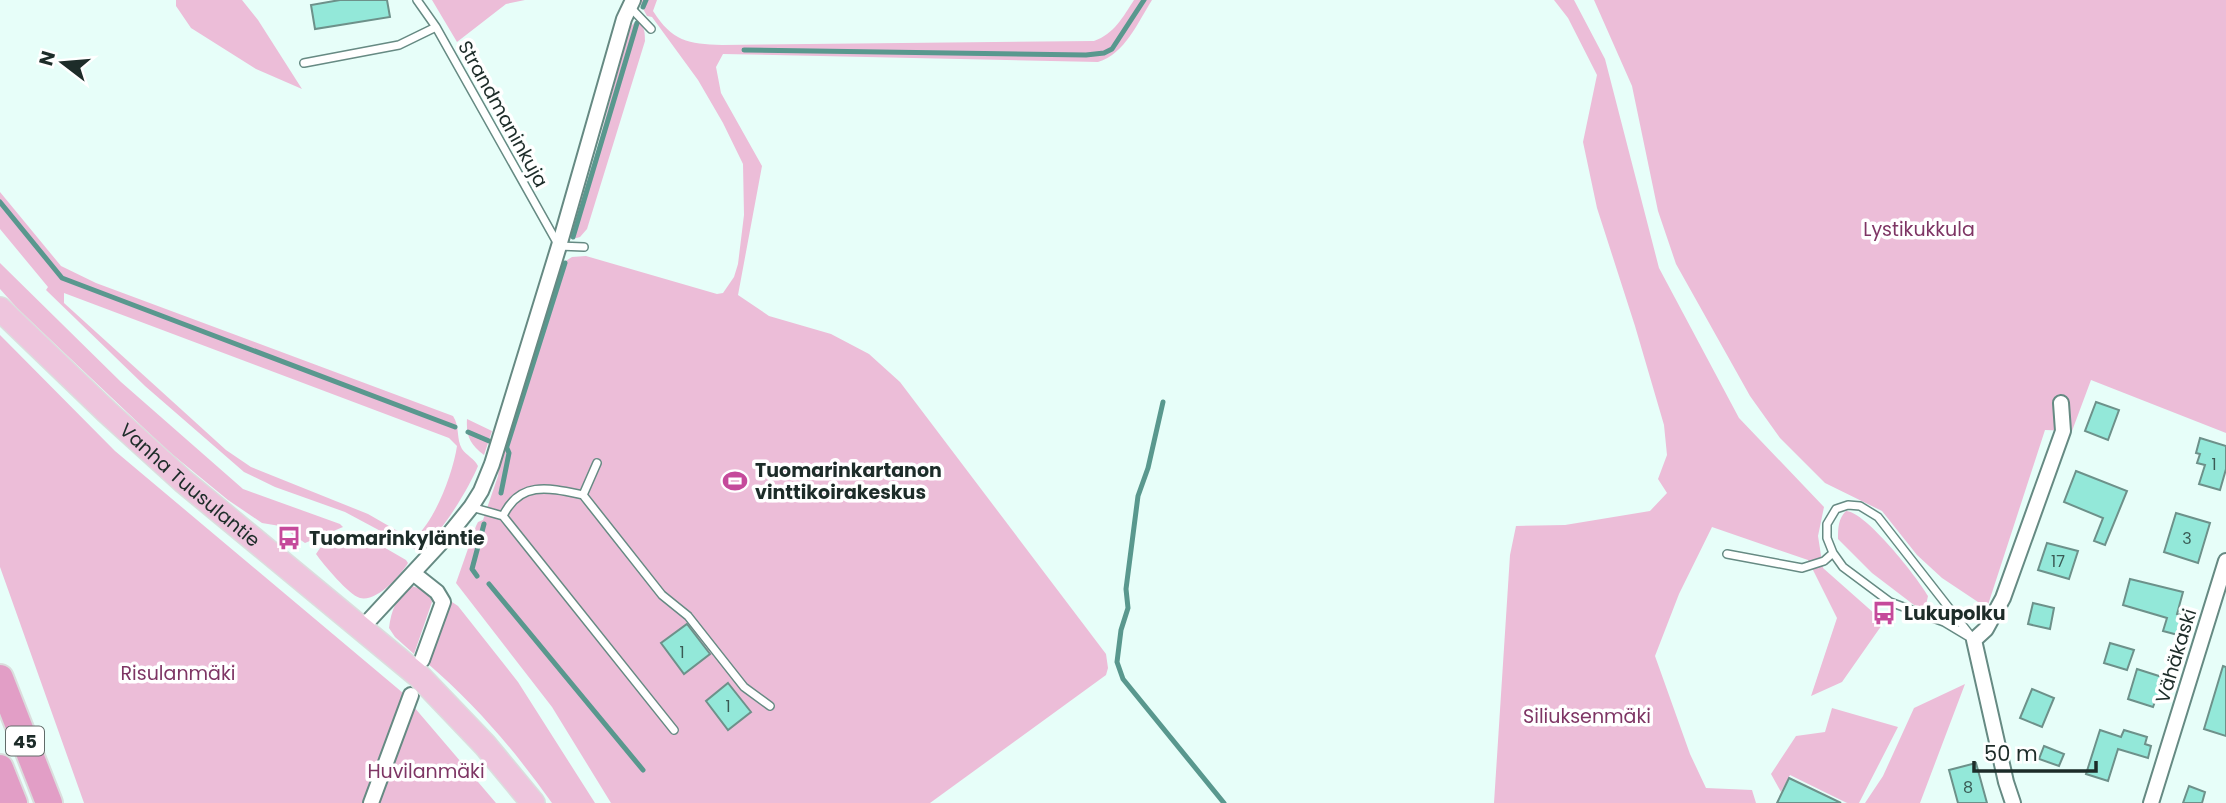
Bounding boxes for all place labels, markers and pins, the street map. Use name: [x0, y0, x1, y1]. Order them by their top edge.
place label: Tuomarinkartanon vinttikoirakeskus: [755, 457, 942, 506]
sports icon: Tuomarinkartanon vinttikoirakeskus: [721, 467, 749, 495]
bus stop icon: Tuomarinkyläntie: [275, 524, 303, 552]
place label: Tuomarinkyläntie: [309, 525, 485, 552]
bus stop icon: Lukupolku: [1870, 599, 1898, 627]
place label: Lukupolku: [1904, 600, 2006, 627]

